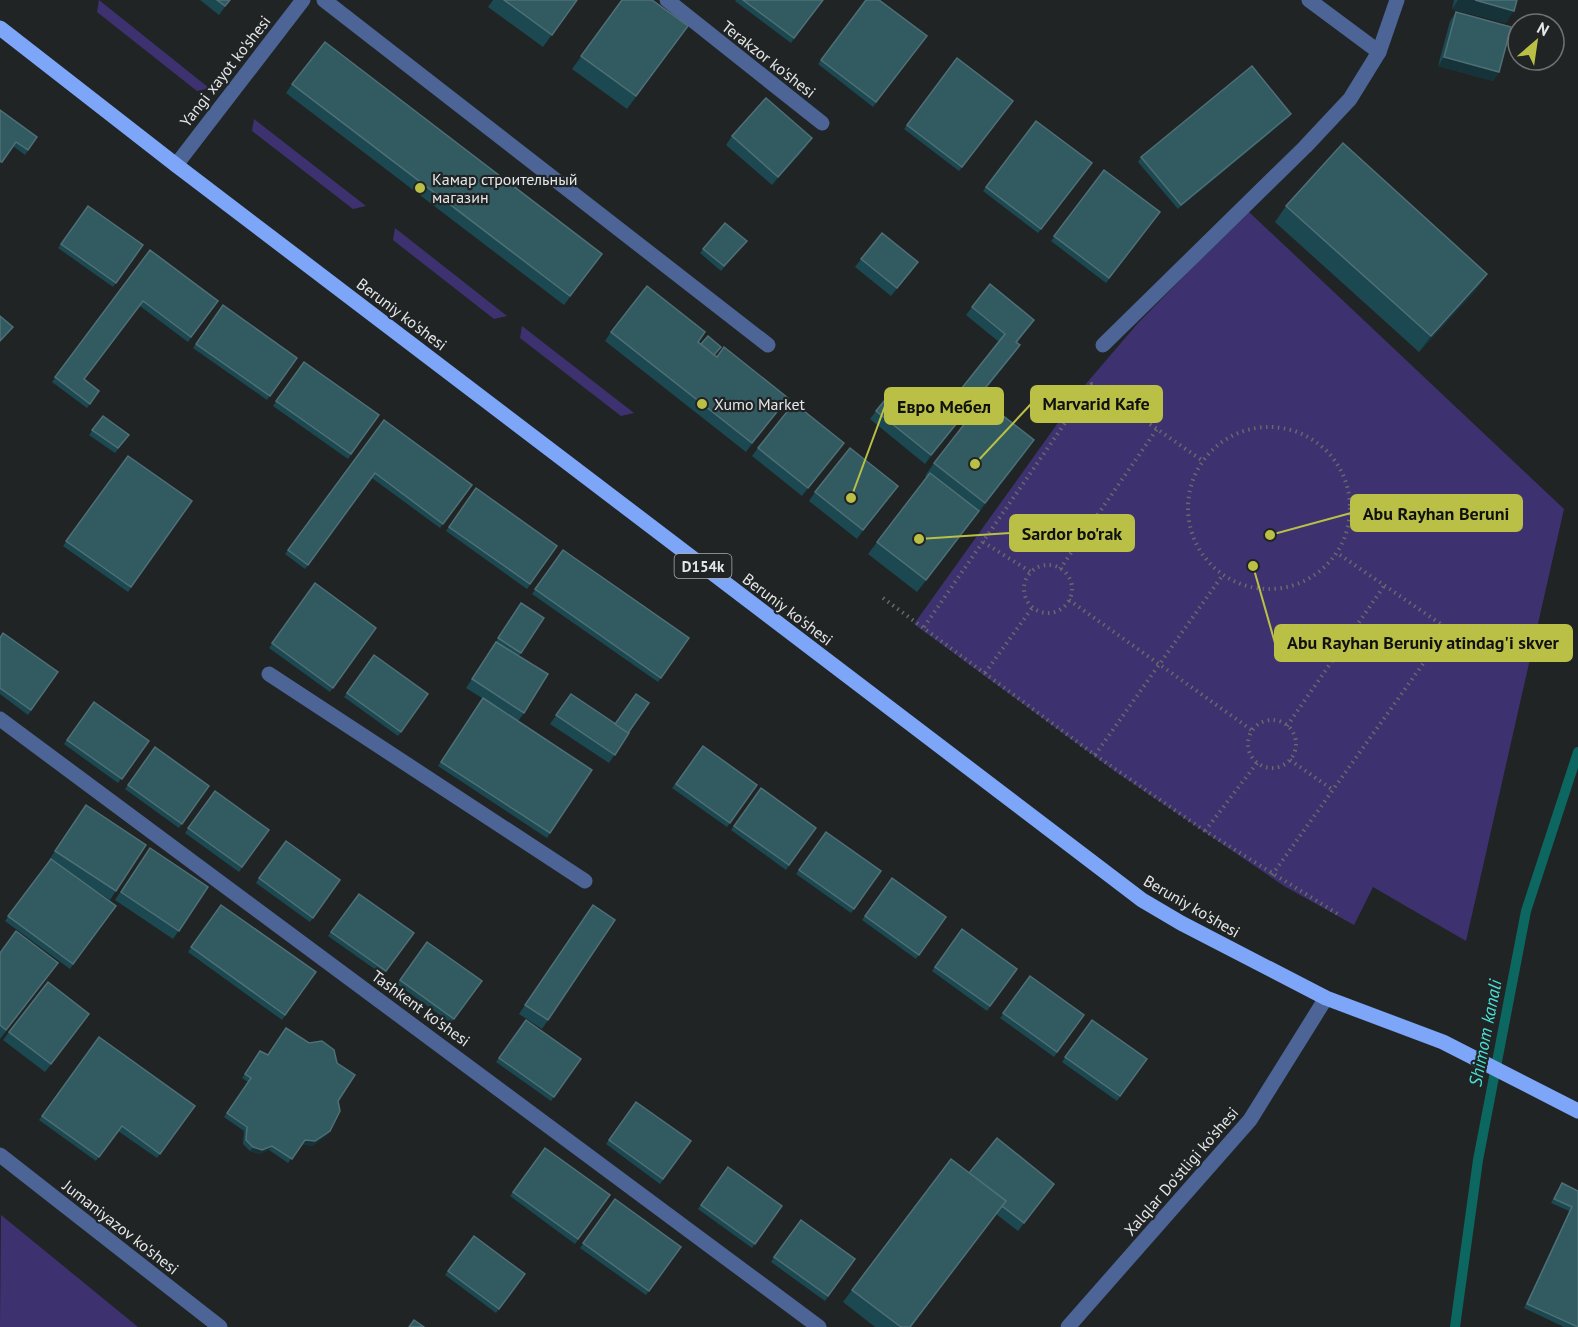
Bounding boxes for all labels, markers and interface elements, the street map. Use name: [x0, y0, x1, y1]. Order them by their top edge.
street label: Yangi xayot ko'shesi: [175, 11, 275, 131]
north arrow: [1506, 12, 1566, 72]
street label: Terakzor ko'shesi: [718, 16, 820, 102]
text: N: [1534, 18, 1553, 40]
place label: Камар строительный магазин: [432, 169, 577, 207]
marker: Камар строительный магазин: [413, 181, 427, 195]
street label: Beruniy ko'shesi: [353, 273, 451, 355]
callout: Marvarid Kafe: [1031, 386, 1162, 422]
callout: Евро Мебел: [885, 388, 1003, 424]
text: Marvarid Kafe: [1042, 392, 1150, 415]
place label: Xumo Market: [714, 394, 806, 414]
text: Евро Мебел: [897, 395, 991, 418]
marker: Xumo Market: [695, 397, 709, 411]
callout: Abu Rayhan Beruni: [1351, 495, 1522, 531]
text: Abu Rayhan Beruni: [1363, 502, 1509, 525]
callout: Sardor bo'rak: [1010, 515, 1134, 551]
text: Sardor bo'rak: [1022, 522, 1122, 545]
road number: D154k: [674, 554, 732, 578]
street label: Beruniy ko'shesi: [739, 568, 837, 650]
callout: Abu Rayhan Beruniy atindag'i skver: [1275, 625, 1572, 661]
text: Abu Rayhan Beruniy atindag'i skver: [1287, 631, 1560, 654]
street label: Beruniy ko'shesi: [1140, 870, 1244, 942]
street label: Tashkent ko'shesi: [368, 966, 474, 1050]
water label: Shimom kanali: [1463, 976, 1507, 1088]
street label: Xalqlar Do'stligi ko'shesi: [1120, 1102, 1242, 1240]
street label: Jumaniyazov ko'shesi: [58, 1175, 183, 1278]

